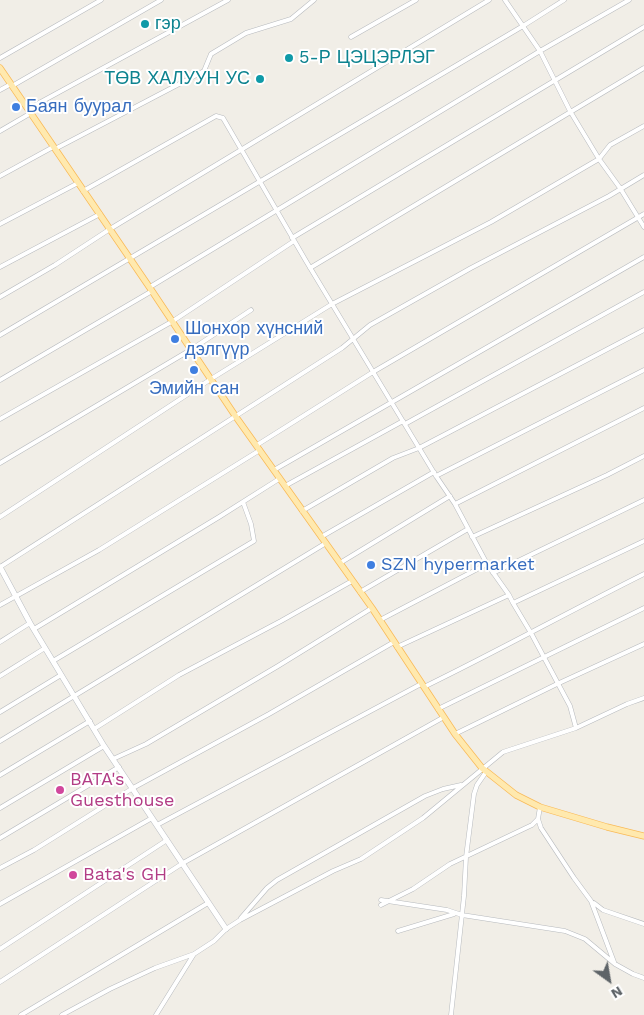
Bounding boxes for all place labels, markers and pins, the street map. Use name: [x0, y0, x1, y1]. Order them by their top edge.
place label: гэр: [155, 13, 181, 35]
marker: гэр: [139, 18, 151, 30]
place label: 5-Р ЦЭЦЭРЛЭГ: [299, 47, 435, 69]
marker: 5-Р ЦЭЦЭРЛЭГ: [283, 52, 295, 64]
place label: ТӨВ ХАЛУУН УС: [104, 68, 250, 90]
marker: ТӨВ ХАЛУУН УС: [254, 73, 266, 85]
place label: Баян буурал: [26, 96, 132, 118]
marker: Баян буурал: [10, 101, 22, 113]
place label: Шонхор хүнсний дэлгүүр: [185, 318, 323, 360]
marker: Шонхор хүнсний дэлгүүр: [169, 333, 181, 345]
marker: Эмийн сан: [188, 364, 200, 376]
place label: Эмийн сан: [149, 378, 239, 400]
place label: SZN hypermarket: [381, 554, 535, 576]
marker: SZN hypermarket: [365, 559, 377, 571]
place label: BATA's Guesthouse: [70, 769, 174, 812]
marker: BATA's Guesthouse: [54, 784, 66, 796]
place label: Bata's GH: [83, 864, 167, 886]
marker: Bata's GH: [67, 869, 79, 881]

